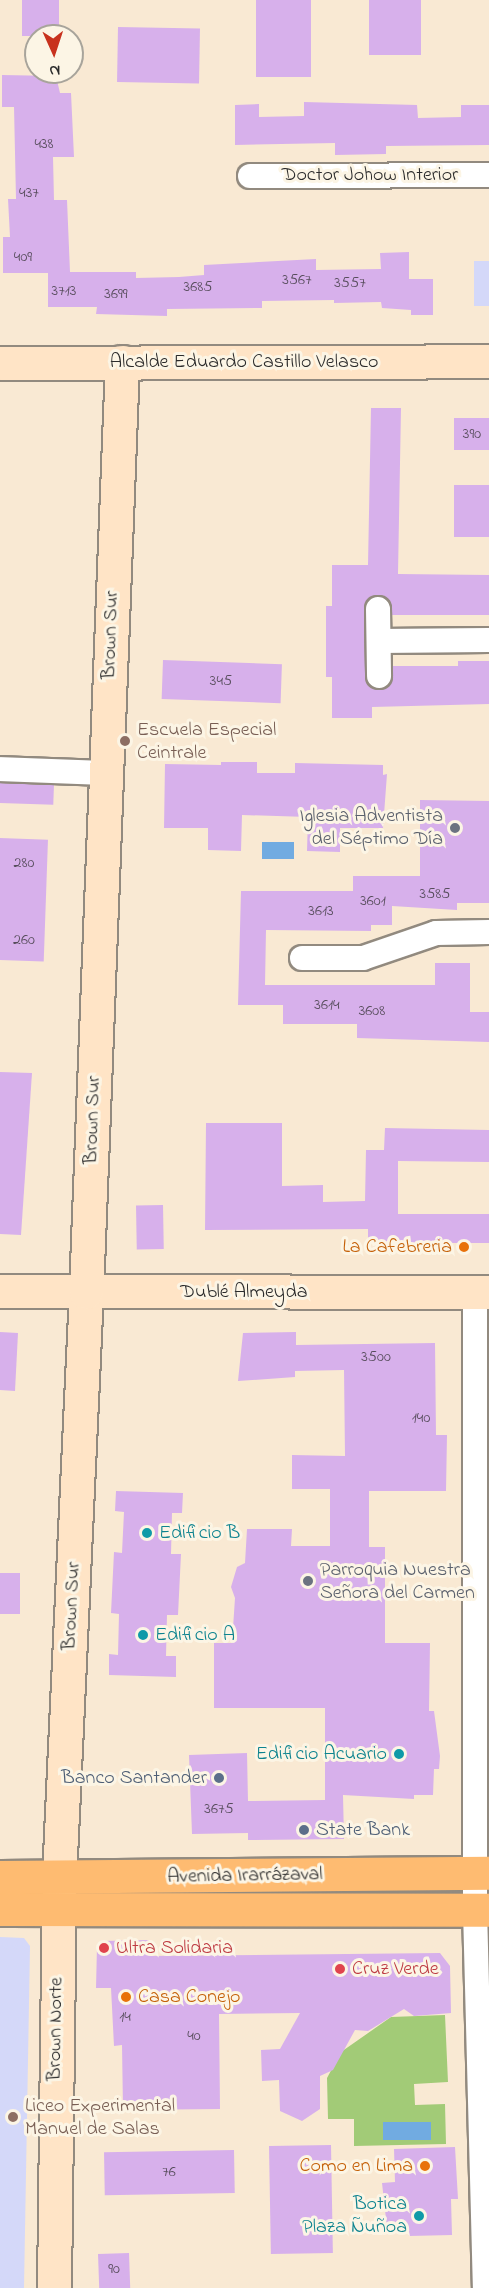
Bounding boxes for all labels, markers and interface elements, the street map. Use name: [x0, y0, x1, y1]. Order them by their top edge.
north arrow: [24, 24, 84, 84]
text: N: [49, 58, 61, 82]
house number: 438: [34, 134, 54, 154]
street label: Doctor Johow Interior: [282, 163, 458, 187]
house number: 437: [19, 183, 39, 203]
house number: 409: [14, 247, 32, 267]
house number: 3567: [282, 270, 312, 290]
house number: 3557: [334, 273, 366, 293]
house number: 3685: [184, 277, 212, 297]
house number: 3713: [52, 281, 76, 301]
house number: 3699: [104, 284, 128, 304]
street label: Alcalde Eduardo Castillo Velasco: [110, 350, 378, 374]
house number: 390: [463, 424, 481, 444]
street label: Brown Sur: [97, 590, 125, 680]
house number: 345: [210, 671, 232, 691]
place label: Escuela Especial Ceintrale: [137, 718, 276, 765]
marker: Escuela Especial Ceintrale: [118, 734, 132, 748]
place label: Iglesia Adventista del Séptimo Día: [299, 804, 443, 851]
marker: Iglesia Adventista del Séptimo Día: [448, 821, 462, 835]
house number: 280: [14, 853, 34, 873]
house number: 3585: [420, 884, 450, 904]
house number: 3601: [360, 891, 386, 911]
house number: 3613: [308, 901, 334, 921]
house number: 260: [13, 930, 35, 950]
house number: 3614: [314, 995, 340, 1015]
house number: 3608: [359, 1001, 385, 1021]
street label: Brown Sur: [79, 1075, 107, 1165]
place label: La Cafebreria: [342, 1235, 452, 1259]
marker: La Cafebreria: [457, 1240, 471, 1254]
street label: Dublé Almeyda: [180, 1280, 308, 1304]
house number: 3500: [361, 1347, 391, 1367]
house number: 140: [412, 1408, 430, 1428]
place label: Edificio B: [159, 1521, 240, 1545]
marker: Edificio B: [140, 1526, 154, 1540]
place label: Parroquia Nuestra Señora del Carmen: [320, 1558, 475, 1605]
street label: Brown Sur: [58, 1561, 86, 1651]
marker: Parroquia Nuestra Señora del Carmen: [301, 1574, 315, 1588]
place label: Edificio A: [155, 1623, 235, 1647]
marker: Edificio A: [136, 1628, 150, 1642]
place label: Edificio Acuario: [256, 1742, 387, 1766]
marker: Edificio Acuario: [392, 1747, 406, 1761]
place label: Banco Santander: [61, 1766, 207, 1790]
marker: Banco Santander: [212, 1771, 226, 1785]
house number: 3675: [204, 1799, 234, 1819]
place label: State Bank: [316, 1818, 410, 1842]
marker: State Bank: [297, 1823, 311, 1837]
street label: Avenida Irarrázaval: [167, 1863, 323, 1889]
place label: Ultra Solidaria: [116, 1936, 233, 1960]
marker: Ultra Solidaria: [97, 1941, 111, 1955]
place label: Cruz Verde: [352, 1957, 439, 1981]
marker: Cruz Verde: [333, 1962, 347, 1976]
street label: Brown Norte: [43, 1977, 69, 2081]
place label: Casa Conejo: [138, 1985, 240, 2009]
marker: Casa Conejo: [119, 1990, 133, 2004]
house number: 14: [119, 2007, 131, 2027]
house number: 40: [187, 2026, 201, 2046]
place label: Liceo Experimental Manuel de Salas: [25, 2094, 175, 2141]
marker: Liceo Experimental Manuel de Salas: [6, 2110, 20, 2124]
place label: Como en Lima: [300, 2154, 413, 2178]
marker: Como en Lima: [418, 2159, 432, 2173]
house number: 76: [162, 2162, 176, 2182]
place label: Botica Plaza Ñuñoa: [302, 2192, 407, 2239]
marker: Botica Plaza Ñuñoa: [412, 2209, 426, 2223]
house number: 90: [108, 2259, 120, 2279]

